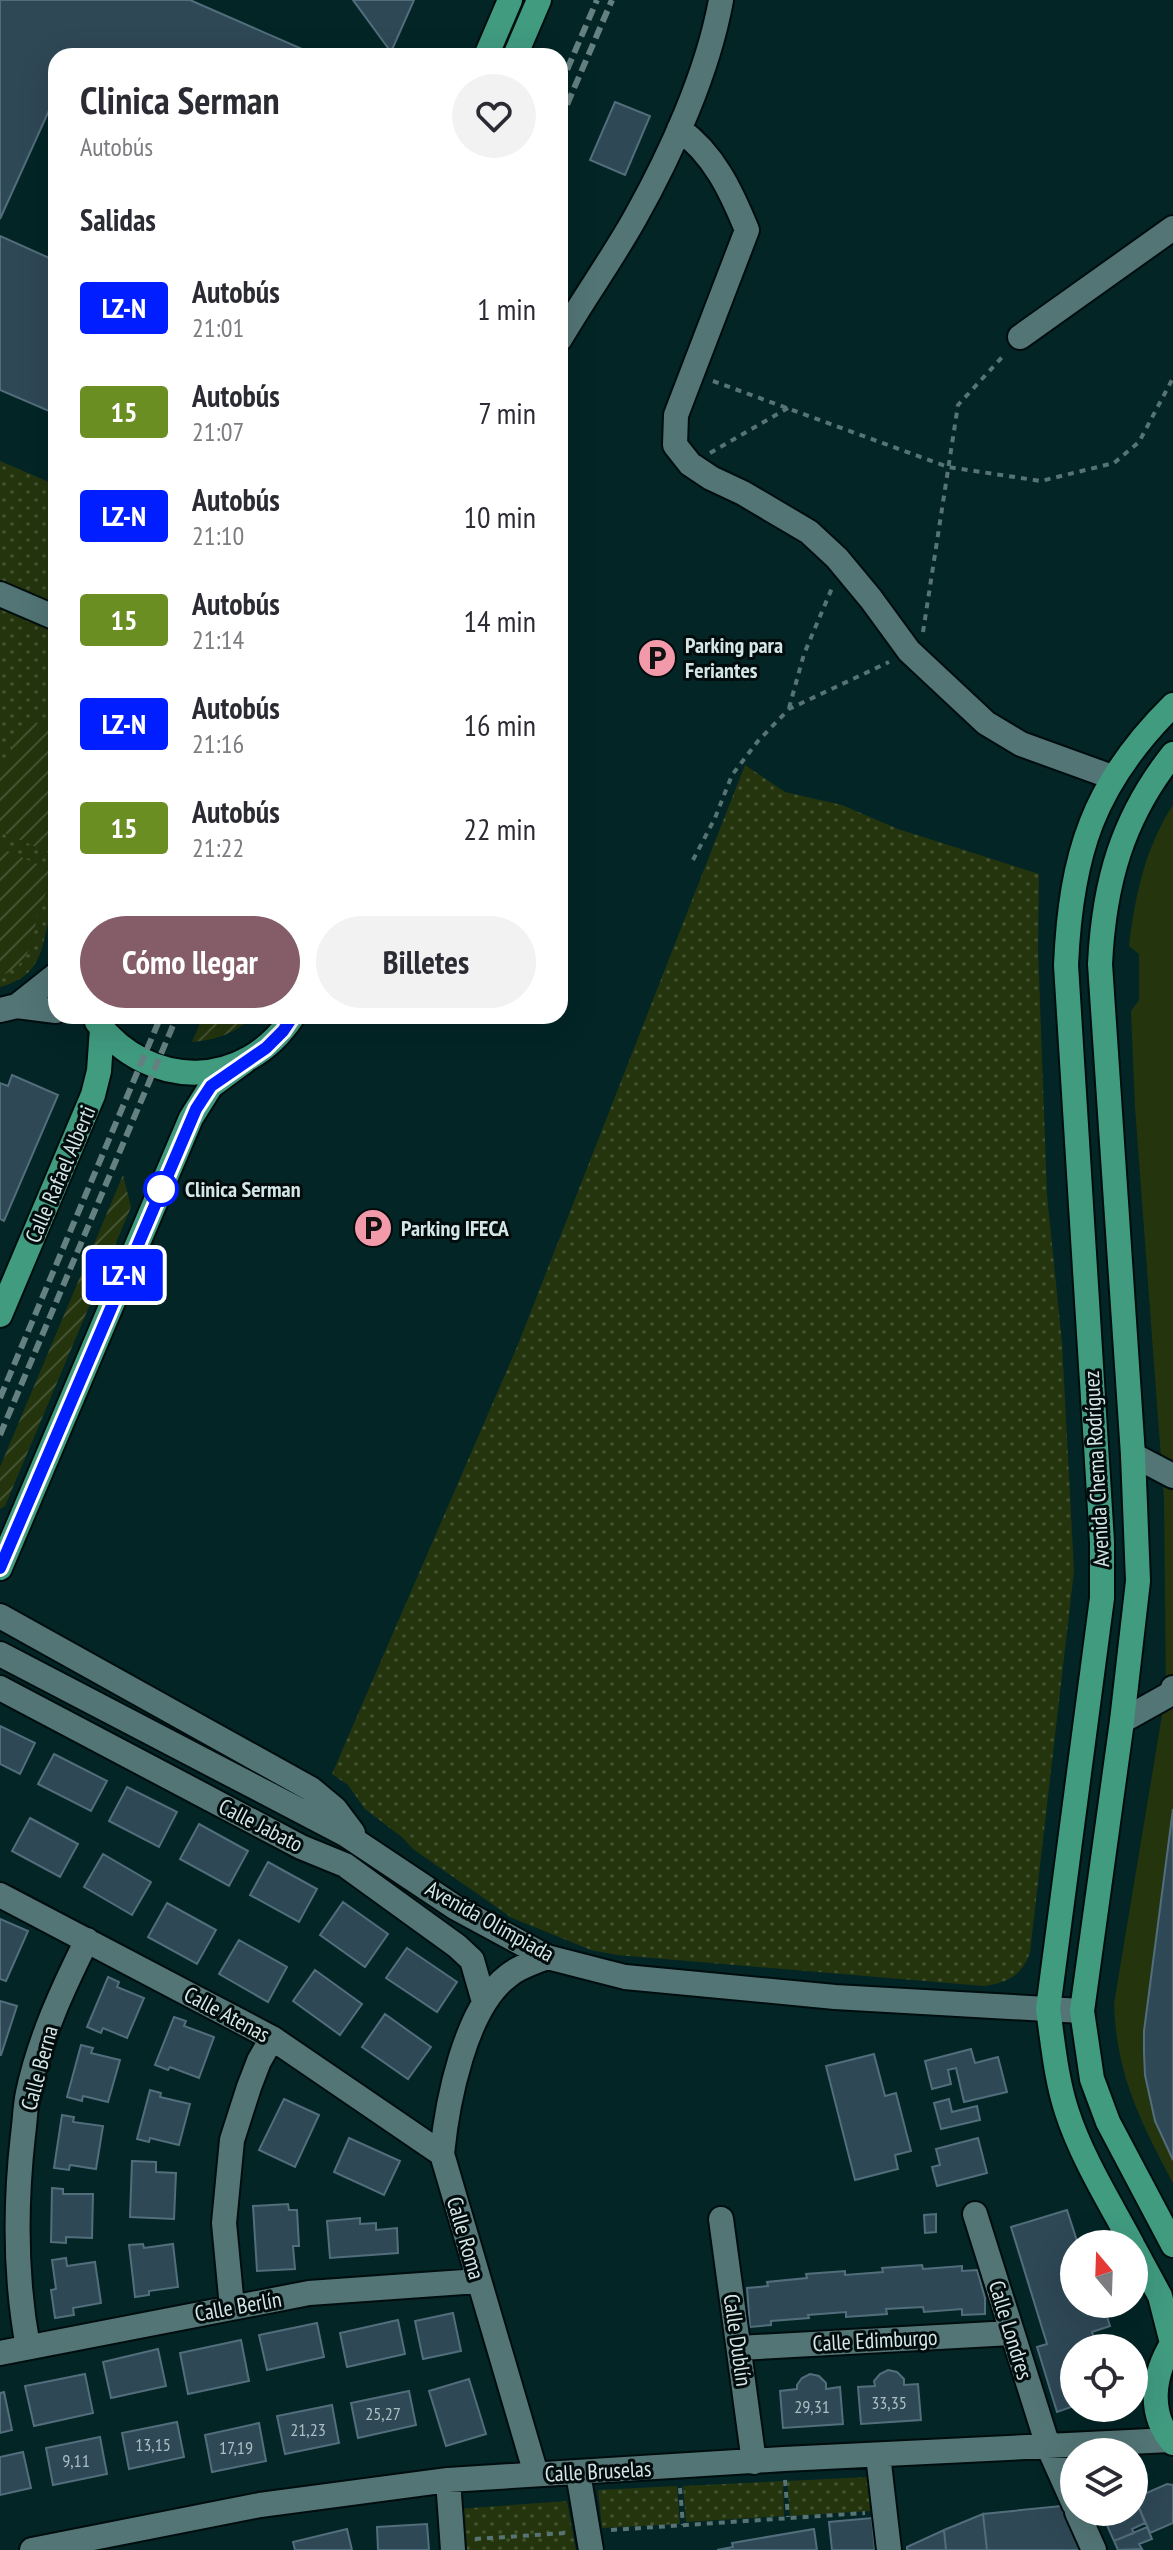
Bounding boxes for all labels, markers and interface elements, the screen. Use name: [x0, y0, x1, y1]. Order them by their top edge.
button: heart: [452, 74, 536, 158]
text: Clinica Serman: [80, 75, 280, 124]
text: Autobús: [80, 130, 153, 163]
text: Salidas: [80, 200, 156, 239]
text: Autobús: [192, 272, 280, 311]
text: LZ-N: [102, 289, 146, 326]
text: 1 min: [477, 289, 536, 328]
text: 21:01: [192, 311, 244, 344]
text: Autobús: [192, 376, 280, 415]
text: 15: [111, 393, 137, 430]
text: 7 min: [478, 393, 536, 432]
text: 21:07: [192, 415, 244, 448]
text: Autobús: [192, 480, 280, 519]
text: LZ-N: [102, 497, 146, 534]
text: 10 min: [463, 497, 536, 536]
text: 21:10: [192, 519, 244, 552]
text: Autobús: [192, 584, 280, 623]
text: 15: [111, 601, 137, 638]
text: 14 min: [463, 601, 536, 640]
text: 21:14: [192, 623, 244, 656]
place label: Parking para Feriantes: [685, 631, 783, 684]
parking icon: Parking para Feriantes: [636, 637, 678, 679]
text: Autobús: [192, 688, 280, 727]
text: LZ-N: [102, 705, 146, 742]
text: 16 min: [463, 705, 536, 744]
text: 21:16: [192, 727, 244, 760]
text: Autobús: [192, 792, 280, 831]
text: 15: [111, 809, 137, 846]
text: 22 min: [463, 809, 536, 848]
text: 21:22: [192, 831, 244, 864]
button: Cómo llegar: [80, 916, 300, 1008]
button: Billetes: [316, 916, 536, 1008]
street label: Calle Rafael Alberti: [19, 1101, 101, 1247]
marker: Clinica Serman: [144, 1172, 178, 1206]
place label: Clinica Serman: [185, 1175, 301, 1203]
parking icon: Parking IFECA: [352, 1207, 394, 1249]
place label: Parking IFECA: [401, 1214, 510, 1242]
line badge: LZ-N: [68, 1249, 180, 1301]
text: LZ-N: [102, 1256, 146, 1293]
street label: Avenida Chema Rodríguez: [1077, 1370, 1115, 1568]
street label: Calle Jabato: [214, 1792, 308, 1858]
street label: Avenida Olimpiada: [421, 1874, 559, 1968]
street label: Calle Atenas: [179, 1980, 275, 2048]
street label: Calle Berna: [14, 2023, 64, 2113]
street label: Calle Roma: [441, 2193, 491, 2283]
north arrow: [1060, 2230, 1148, 2318]
map controls: [1060, 2230, 1148, 2526]
street label: Calle Londres: [983, 2277, 1039, 2383]
street label: Calle Berlín: [192, 2285, 284, 2327]
street label: Calle Dublín: [718, 2292, 758, 2388]
street label: Calle Edimburgo: [812, 2323, 938, 2357]
button: locate: [1060, 2334, 1148, 2422]
house number: 33,35: [871, 2391, 907, 2414]
house number: 29,31: [794, 2395, 830, 2418]
house number: 25,27: [365, 2402, 401, 2425]
house number: 21,23: [290, 2418, 326, 2441]
house number: 13,15: [135, 2433, 171, 2456]
house number: 17,19: [219, 2436, 253, 2459]
button: layers: [1060, 2438, 1148, 2526]
house number: 9,11: [62, 2449, 90, 2472]
street label: Calle Bruselas: [544, 2454, 652, 2488]

